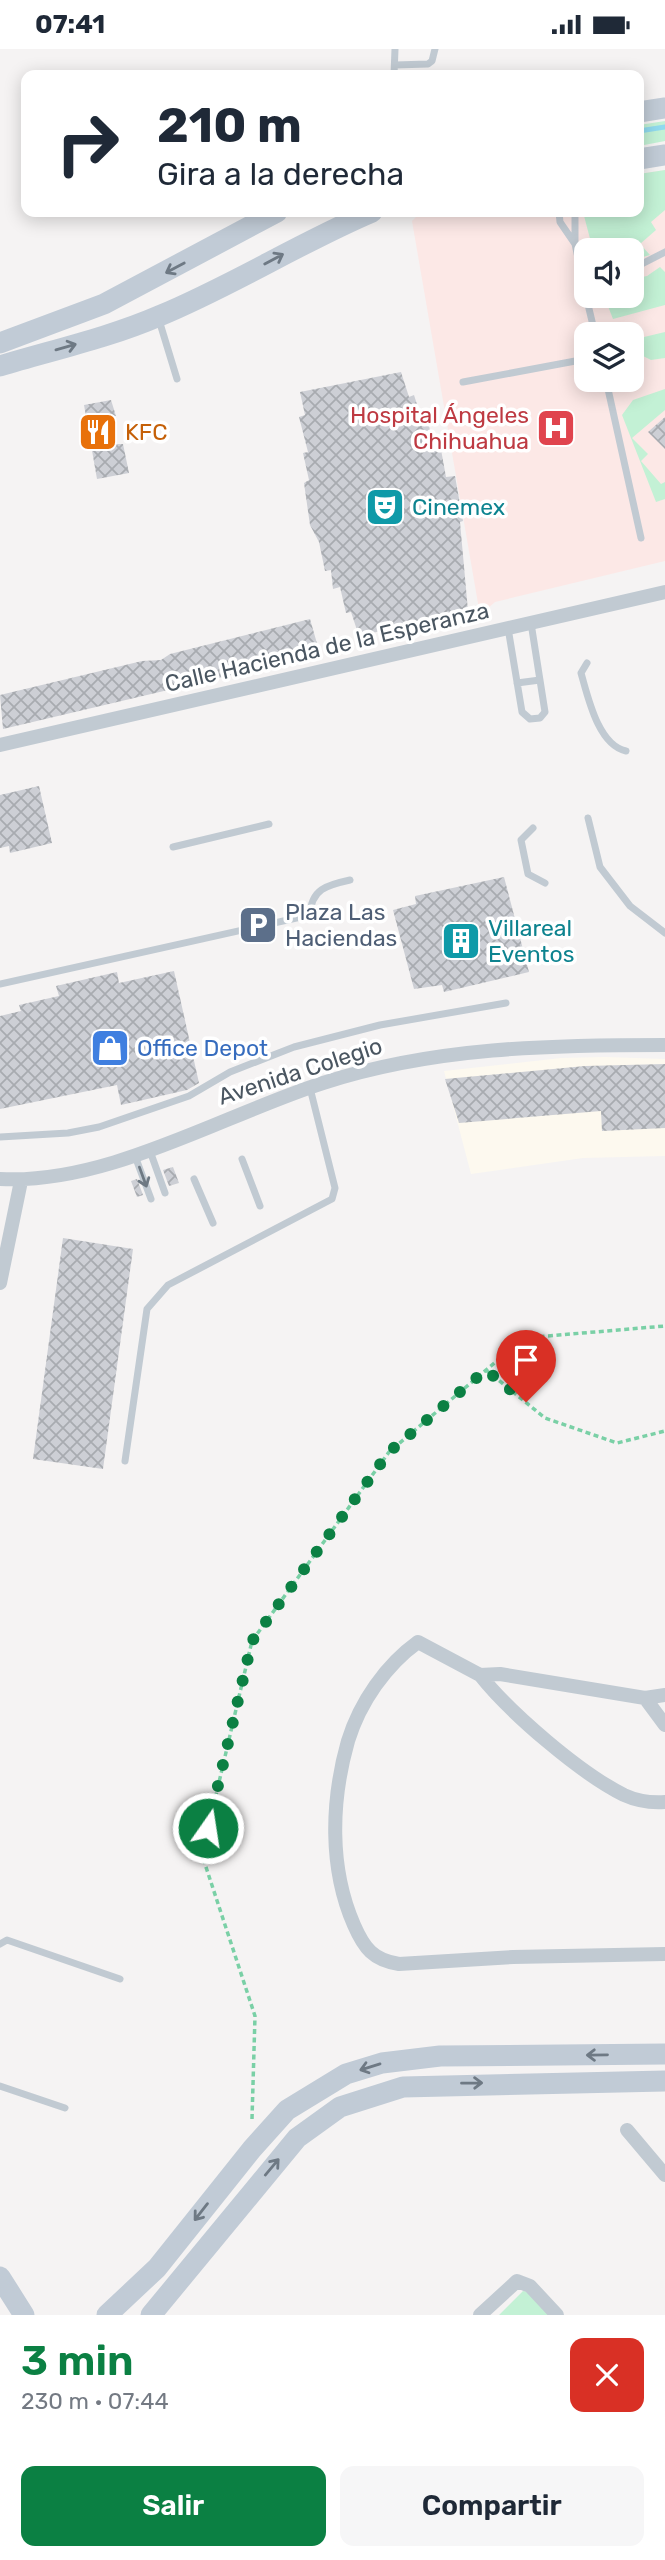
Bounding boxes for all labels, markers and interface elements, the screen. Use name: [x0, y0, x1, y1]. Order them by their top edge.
text: 07:41: [35, 9, 105, 40]
text: 210 m: [157, 96, 302, 154]
icon: right: [42, 98, 133, 189]
text: Gira a la derecha: [157, 155, 404, 193]
map controls: [574, 238, 644, 392]
button: sound: [574, 238, 644, 308]
one-way arrow: [264, 251, 284, 265]
one-way arrow: [165, 261, 185, 275]
button: layers: [574, 322, 644, 392]
one-way arrow: [54, 339, 76, 352]
place label: Hospital Ángeles Chihuahua: [350, 401, 529, 455]
hospital icon: Hospital Ángeles Chihuahua: [535, 407, 577, 449]
restaurant icon: KFC: [77, 411, 119, 453]
place label: KFC: [125, 418, 167, 446]
theatre icon: Cinemex: [364, 486, 406, 528]
place label: Cinemex: [412, 493, 505, 521]
street label: Calle Hacienda de la Esperanza: [162, 596, 492, 698]
place label: Plaza Las Haciendas: [285, 898, 397, 952]
parking icon: Plaza Las Haciendas: [237, 904, 279, 946]
place label: Villareal Eventos: [488, 914, 575, 968]
building icon: Villareal Eventos: [440, 920, 482, 962]
shop icon: Office Depot: [89, 1027, 131, 1069]
street label: Avenida Colegio: [214, 1031, 386, 1111]
place label: Office Depot: [137, 1034, 268, 1062]
one-way arrow: [138, 1166, 150, 1188]
pin: [496, 1330, 556, 1402]
icon: arrive: [507, 1341, 545, 1379]
position arrow: [171, 1791, 245, 1865]
one-way arrow: [586, 2048, 609, 2061]
one-way arrow: [360, 2061, 382, 2074]
one-way arrow: [461, 2076, 484, 2090]
one-way arrow: [264, 2159, 280, 2177]
one-way arrow: [194, 2202, 209, 2221]
text: 3 min: [21, 2336, 134, 2386]
button: close: [570, 2338, 644, 2412]
text: 230 m · 07:44: [21, 2387, 169, 2415]
button: Salir: [21, 2466, 326, 2546]
button: Compartir: [340, 2466, 644, 2546]

